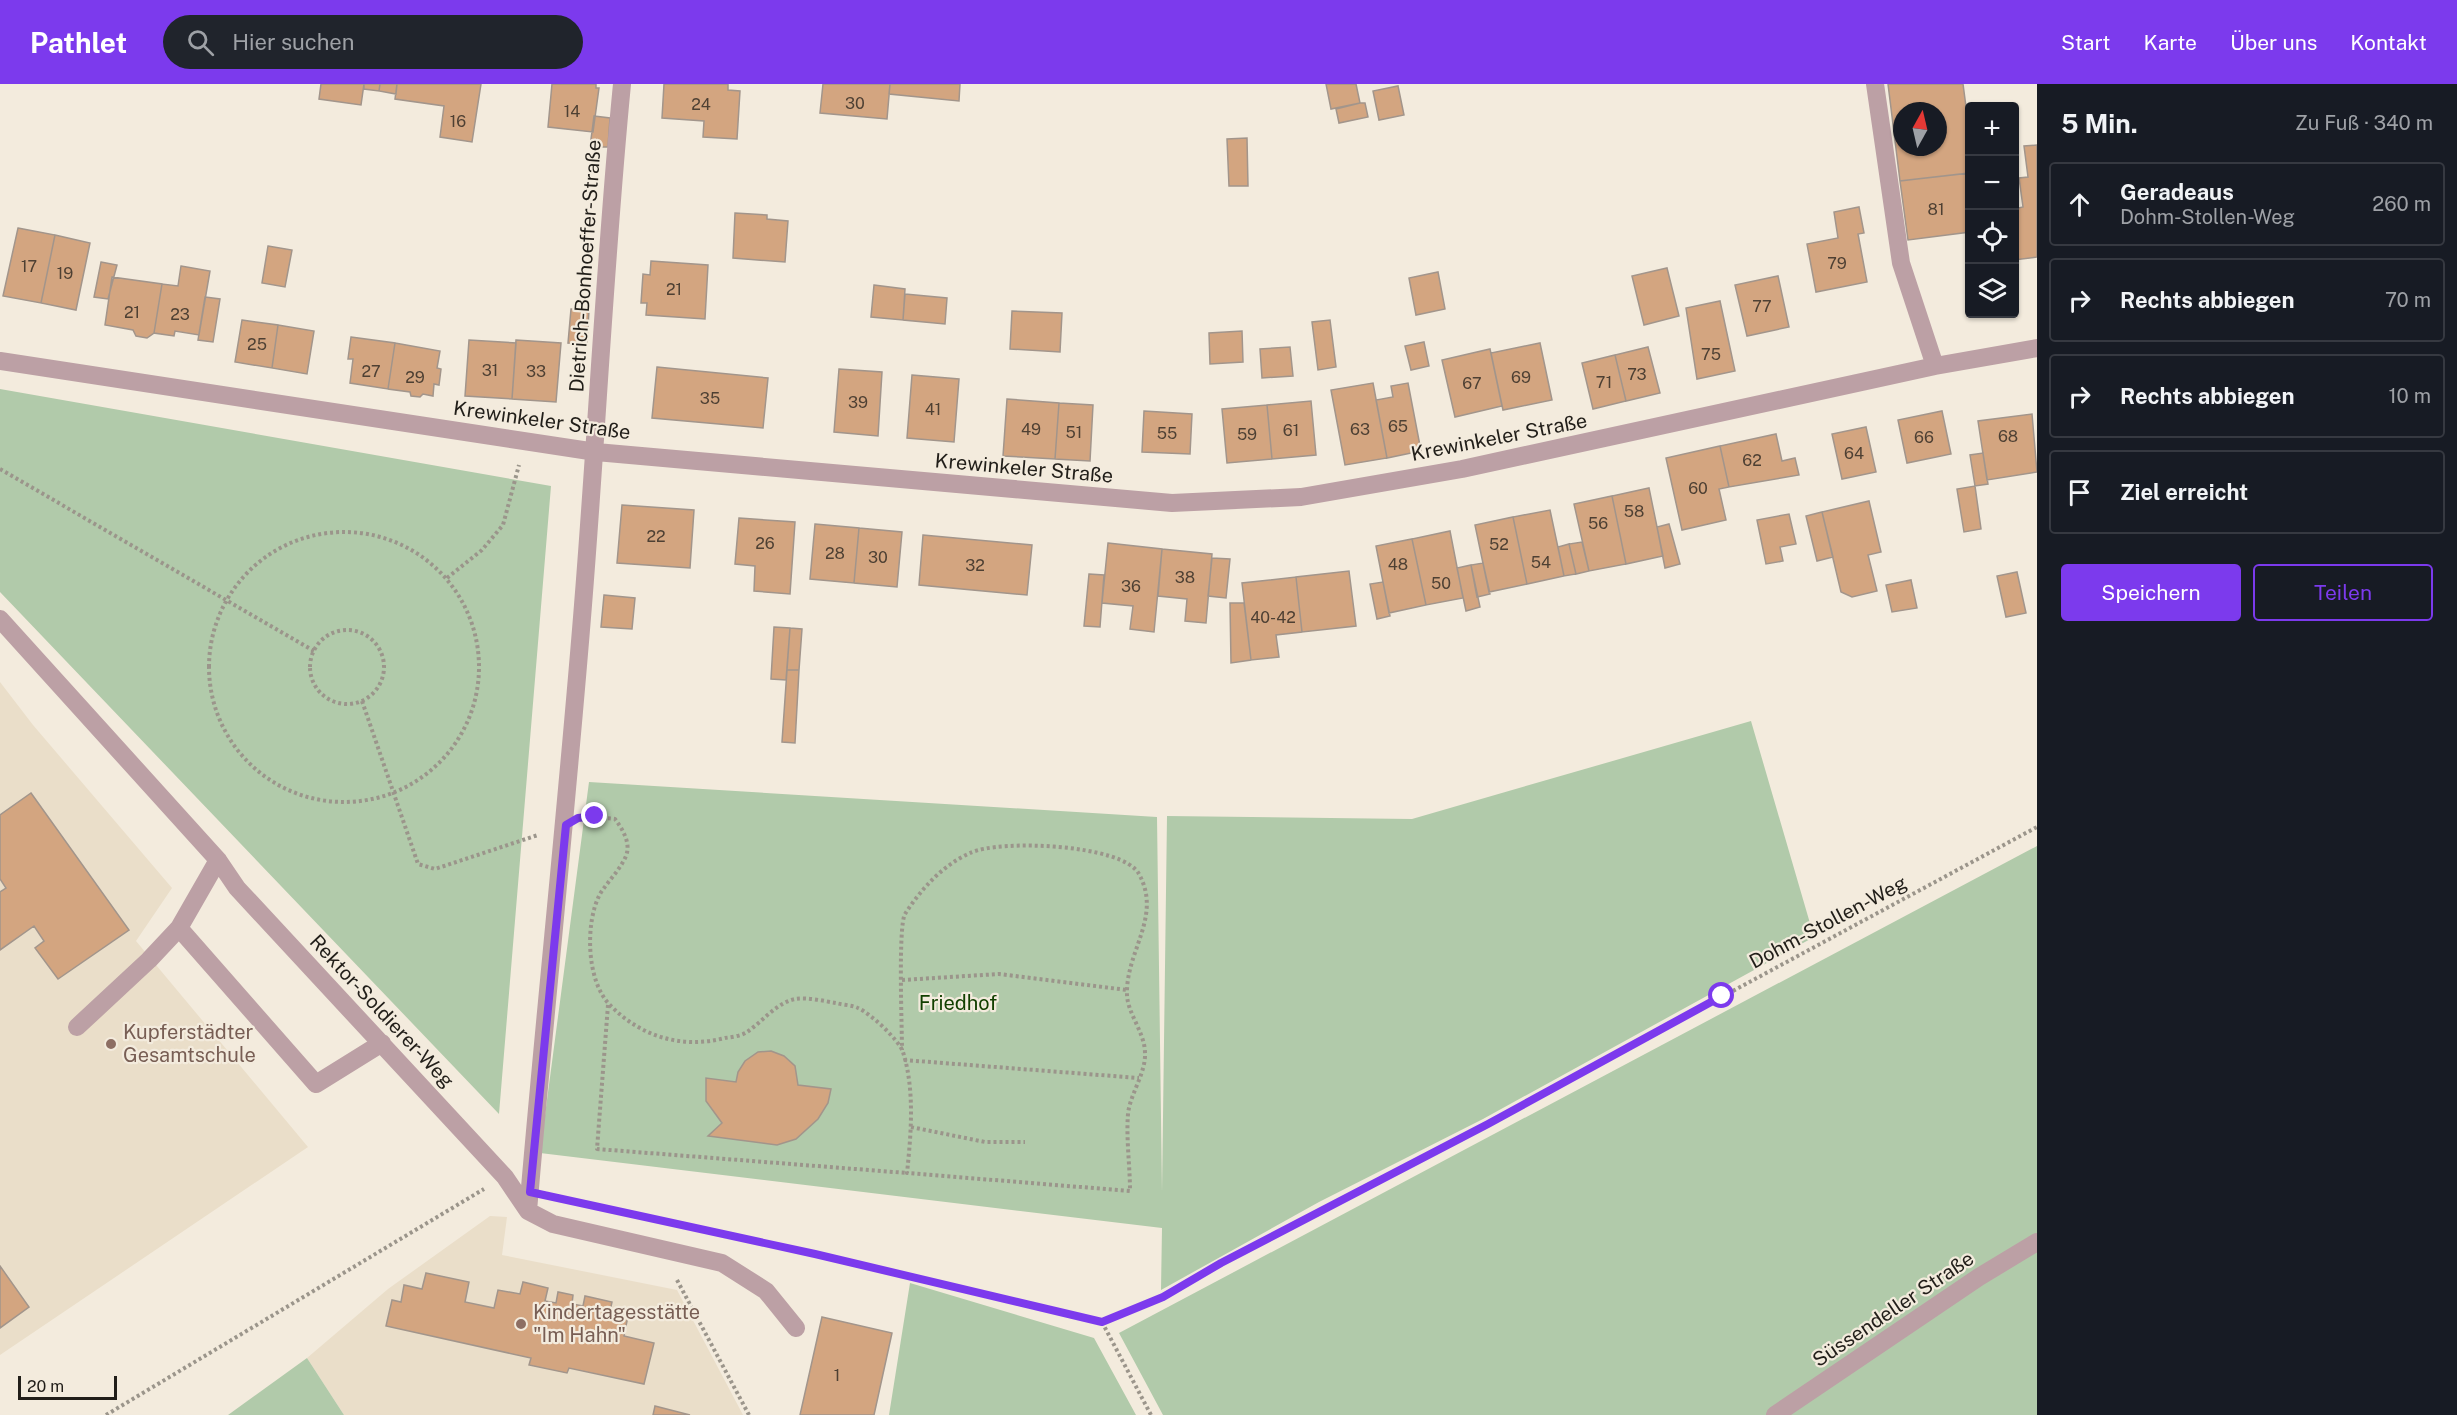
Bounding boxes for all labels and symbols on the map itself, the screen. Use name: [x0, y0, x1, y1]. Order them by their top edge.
house number: 30: [845, 94, 865, 113]
house number: 24: [691, 95, 711, 114]
house number: 14: [564, 102, 580, 121]
north arrow: [1893, 102, 1947, 156]
house number: 16: [450, 112, 466, 131]
street label: Dietrich-Bonhoeffer-Straße: [564, 139, 606, 393]
house number: 81: [1928, 200, 1944, 219]
house number: 79: [1827, 254, 1847, 273]
house number: 17: [21, 257, 37, 276]
house number: 19: [57, 264, 73, 283]
house number: 21: [666, 280, 682, 299]
house number: 77: [1752, 297, 1772, 316]
house number: 21: [124, 303, 140, 322]
house number: 23: [170, 305, 190, 324]
house number: 25: [247, 335, 267, 354]
house number: 75: [1701, 345, 1721, 364]
house number: 31: [482, 361, 498, 380]
house number: 27: [361, 362, 381, 381]
house number: 33: [526, 362, 546, 381]
house number: 73: [1627, 365, 1647, 384]
house number: 29: [405, 368, 425, 387]
house number: 69: [1511, 368, 1531, 387]
house number: 71: [1596, 373, 1612, 392]
house number: 67: [1462, 374, 1482, 393]
house number: 35: [700, 389, 720, 408]
house number: 39: [848, 393, 868, 412]
street label: Krewinkeler Straße: [452, 396, 632, 444]
house number: 41: [925, 400, 941, 419]
street label: Krewinkeler Straße: [1409, 408, 1589, 466]
house number: 65: [1388, 417, 1408, 436]
house number: 49: [1021, 420, 1041, 439]
house number: 63: [1350, 420, 1370, 439]
house number: 61: [1283, 421, 1299, 440]
house number: 51: [1066, 423, 1082, 442]
house number: 55: [1157, 424, 1177, 443]
house number: 59: [1237, 425, 1257, 444]
house number: 68: [1998, 427, 2018, 446]
house number: 66: [1914, 428, 1934, 447]
house number: 64: [1844, 444, 1864, 463]
street label: Krewinkeler Straße: [934, 448, 1114, 488]
house number: 62: [1742, 451, 1762, 470]
house number: 60: [1688, 479, 1708, 498]
house number: 58: [1624, 502, 1644, 521]
house number: 56: [1588, 514, 1608, 533]
house number: 22: [646, 527, 666, 546]
house number: 26: [755, 534, 775, 553]
house number: 52: [1489, 535, 1509, 554]
house number: 28: [825, 544, 845, 563]
house number: 30: [868, 548, 888, 567]
house number: 54: [1531, 553, 1551, 572]
house number: 48: [1388, 555, 1408, 574]
house number: 32: [965, 556, 985, 575]
house number: 38: [1175, 568, 1195, 587]
house number: 50: [1431, 574, 1451, 593]
house number: 36: [1121, 577, 1141, 596]
house number: 40-42: [1250, 608, 1296, 627]
route end: [581, 802, 607, 828]
street label: Dohm-Stollen-Weg: [1745, 870, 1911, 974]
street label: Rektor-Soldierer-Weg: [305, 929, 459, 1093]
route start: [1708, 982, 1734, 1008]
park label: Friedhof: [919, 991, 997, 1015]
place label: Kupferstädter Gesamtschule: [123, 1020, 256, 1067]
marker: Kupferstädter Gesamtschule: [104, 1037, 118, 1051]
street label: Süssendeller Straße: [1808, 1246, 1978, 1372]
place label: Kindertagesstätte "Im Hahn": [533, 1300, 700, 1347]
marker: Kindertagesstätte "Im Hahn": [514, 1317, 528, 1331]
house number: 1: [834, 1366, 840, 1385]
scale bar: [18, 1373, 117, 1400]

